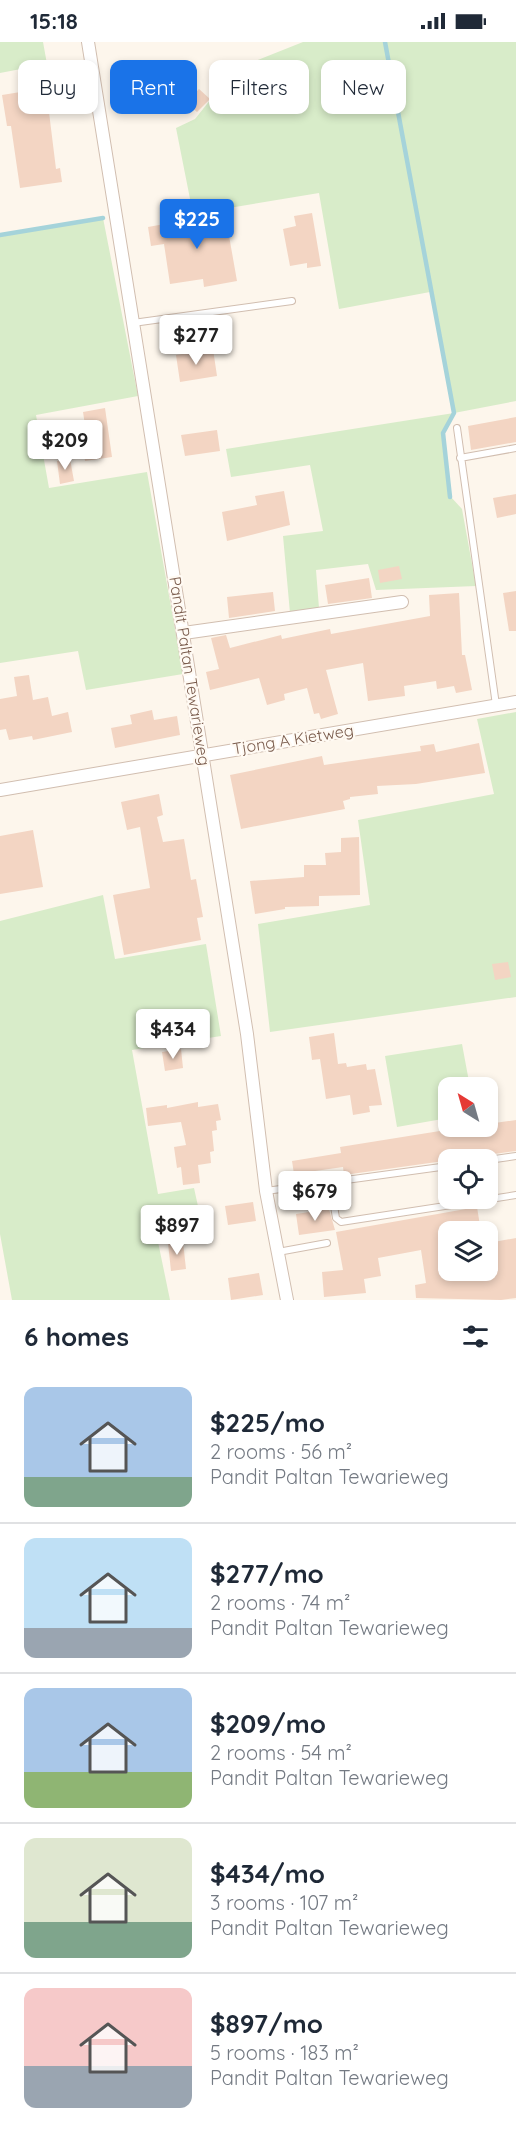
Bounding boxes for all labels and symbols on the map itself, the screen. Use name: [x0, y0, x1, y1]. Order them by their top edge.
pin: $225: [161, 199, 233, 250]
pin: $277: [160, 315, 232, 366]
pin: $209: [29, 420, 101, 471]
street label: Pandit Paltan Tewarieweg: [165, 575, 215, 767]
street label: Tjong A Kietweg: [231, 720, 355, 758]
pin: $434: [137, 1009, 209, 1060]
north arrow: [438, 1077, 498, 1137]
pin: $679: [279, 1171, 351, 1222]
pin: $897: [141, 1205, 213, 1256]

